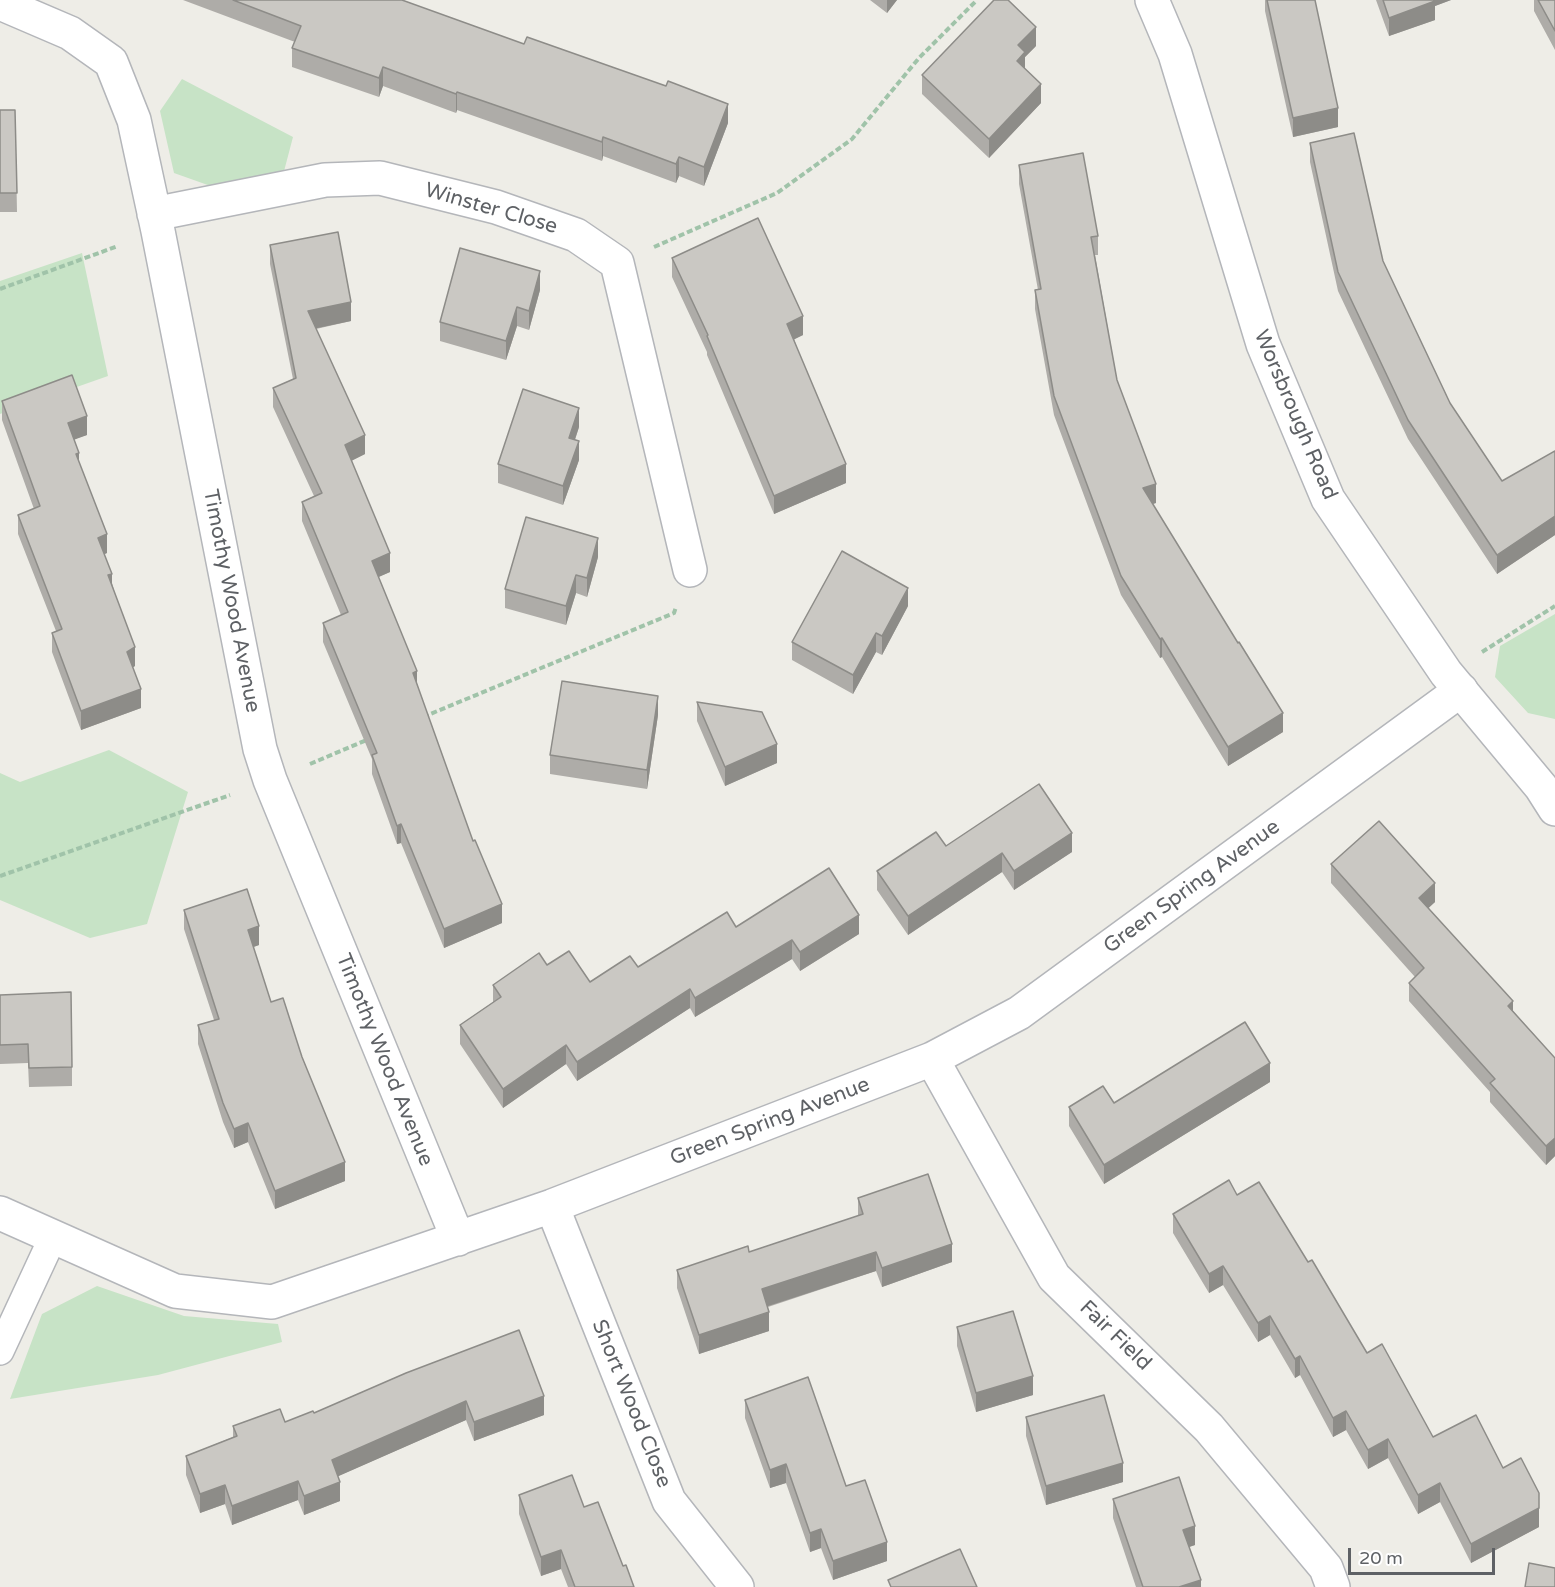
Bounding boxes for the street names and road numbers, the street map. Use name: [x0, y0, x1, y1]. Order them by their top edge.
street label: Winster Close: [422, 178, 560, 240]
street label: Worsbrough Road: [1248, 326, 1342, 504]
street label: Timothy Wood Avenue: [197, 487, 265, 715]
street label: Green Spring Avenue: [1099, 815, 1285, 959]
street label: Timothy Wood Avenue: [330, 950, 438, 1170]
street label: Green Spring Avenue: [667, 1072, 873, 1172]
street label: Fair Field: [1074, 1296, 1156, 1376]
street label: Short Wood Close: [586, 1316, 676, 1492]

